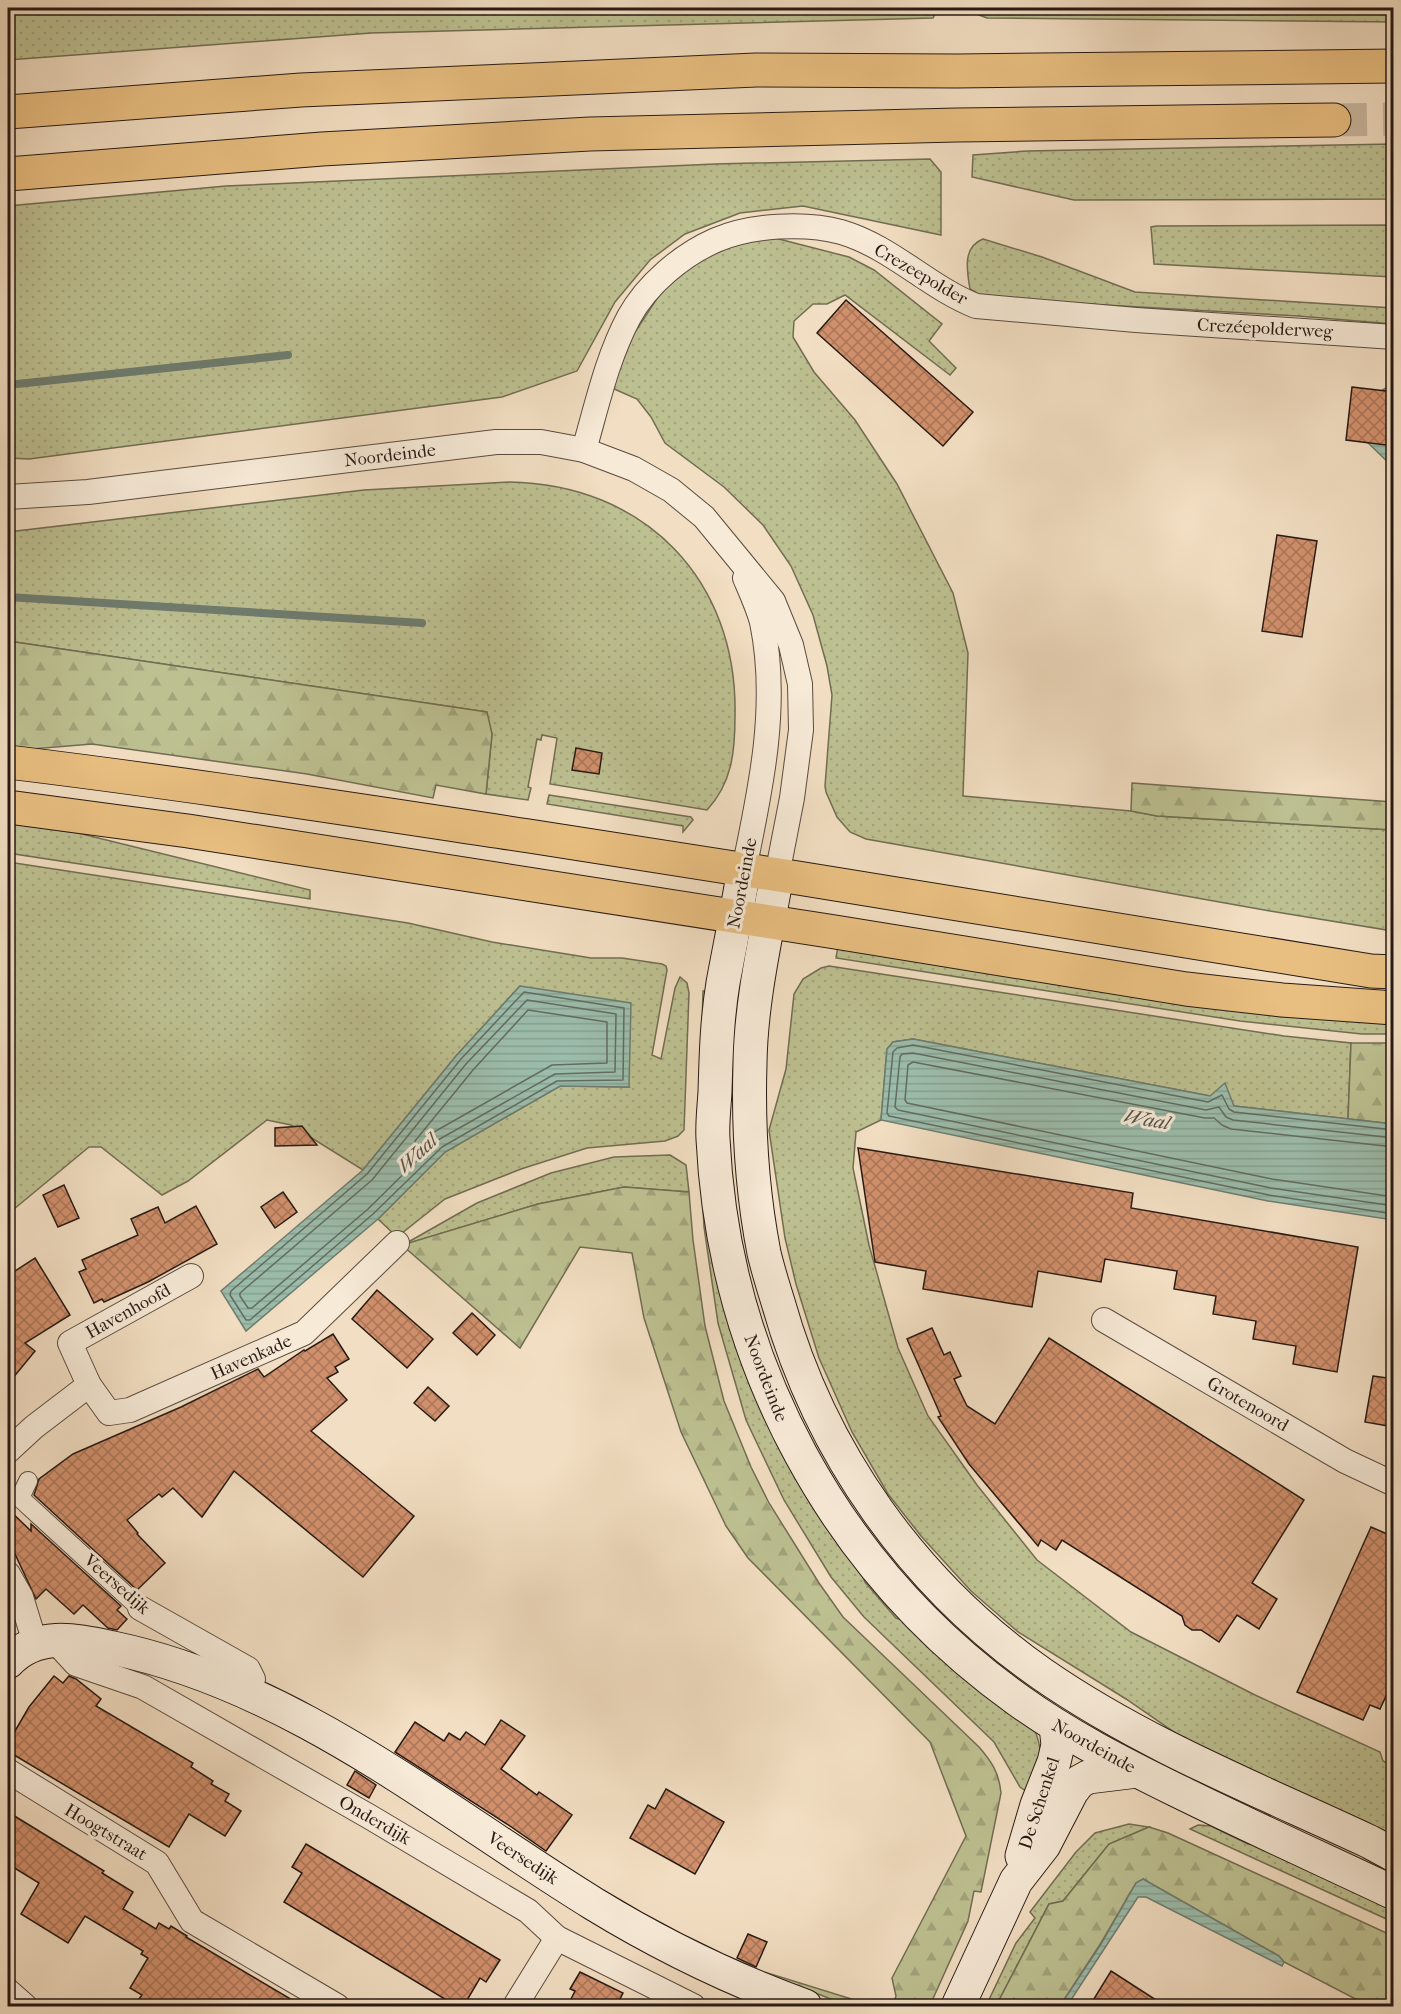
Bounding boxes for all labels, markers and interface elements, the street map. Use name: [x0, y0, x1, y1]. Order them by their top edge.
street label: Crezeepolder: [870, 239, 971, 310]
street label: Crezéepolderweg: [1197, 314, 1334, 343]
street label: Noordeinde: [343, 439, 437, 472]
street label: Noordeinde: [723, 836, 762, 930]
water label: Waal: [1122, 1104, 1174, 1135]
water label: Waal: [393, 1128, 443, 1177]
street label: Havenhoofd: [82, 1279, 175, 1343]
street label: Havenkade: [207, 1330, 295, 1385]
street label: Noordeinde: [739, 1331, 792, 1425]
street label: Grotenoord: [1203, 1373, 1292, 1436]
street label: Veersedijk: [79, 1549, 155, 1619]
street label: Noordeinde: [1048, 1715, 1139, 1778]
street label: De Schenkel: [1015, 1754, 1064, 1852]
street label: Onderdijk: [335, 1791, 415, 1850]
street label: Hoogtstraat: [61, 1800, 151, 1866]
street label: Veersedijk: [482, 1827, 563, 1890]

